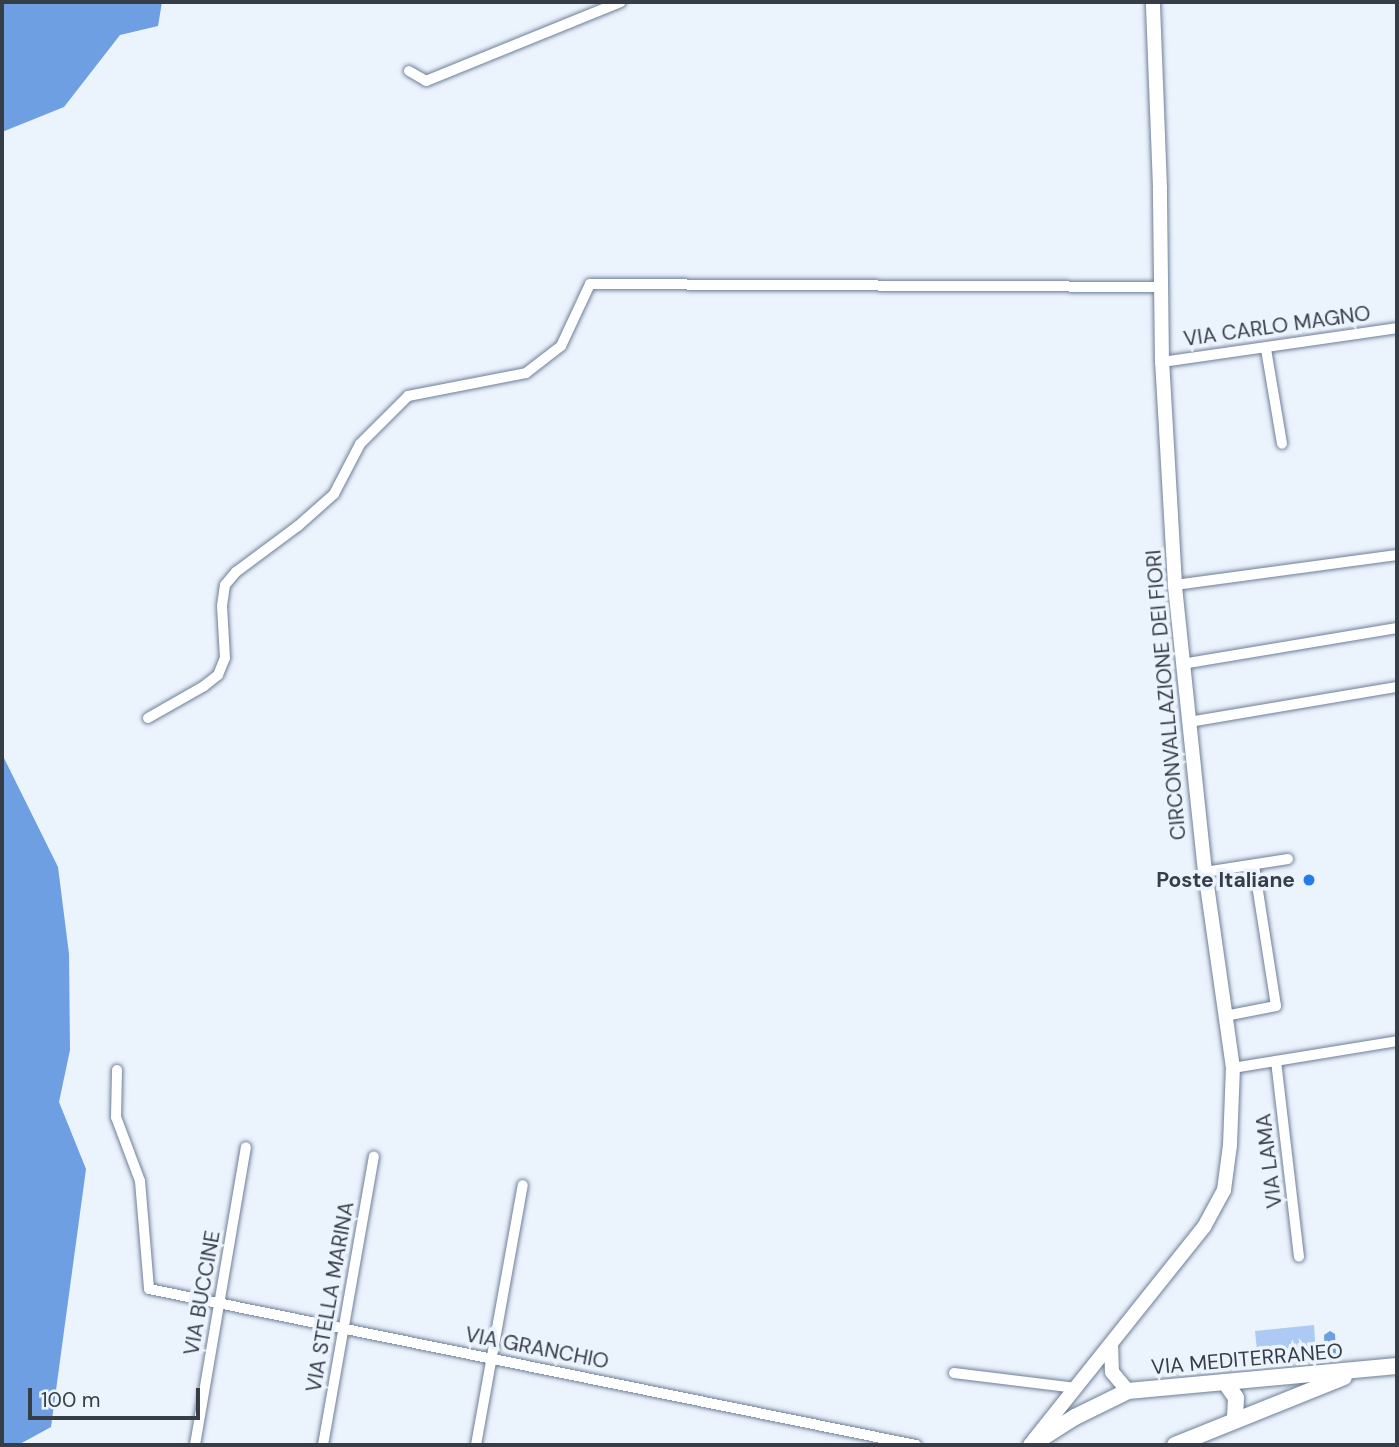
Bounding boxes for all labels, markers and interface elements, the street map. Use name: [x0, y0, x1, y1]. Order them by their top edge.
street label: VIA CARLO MAGNO: [1182, 300, 1372, 352]
street label: CIRCONVALLAZIONE DEI FIORI: [1141, 549, 1191, 841]
place label: Poste Italiane: [1156, 867, 1295, 893]
marker: Poste Italiane: [1301, 872, 1317, 888]
street label: VIA LAMA: [1251, 1112, 1287, 1210]
street label: VIA STELLA MARINA: [301, 1200, 359, 1394]
street label: VIA BUCCINE: [179, 1229, 225, 1357]
street label: VIA GRANCHIO: [463, 1322, 611, 1374]
street label: VIA MEDITERRANEO: [1150, 1338, 1344, 1380]
scale bar: [32, 1374, 203, 1418]
text: 100 m: [41, 1386, 101, 1414]

